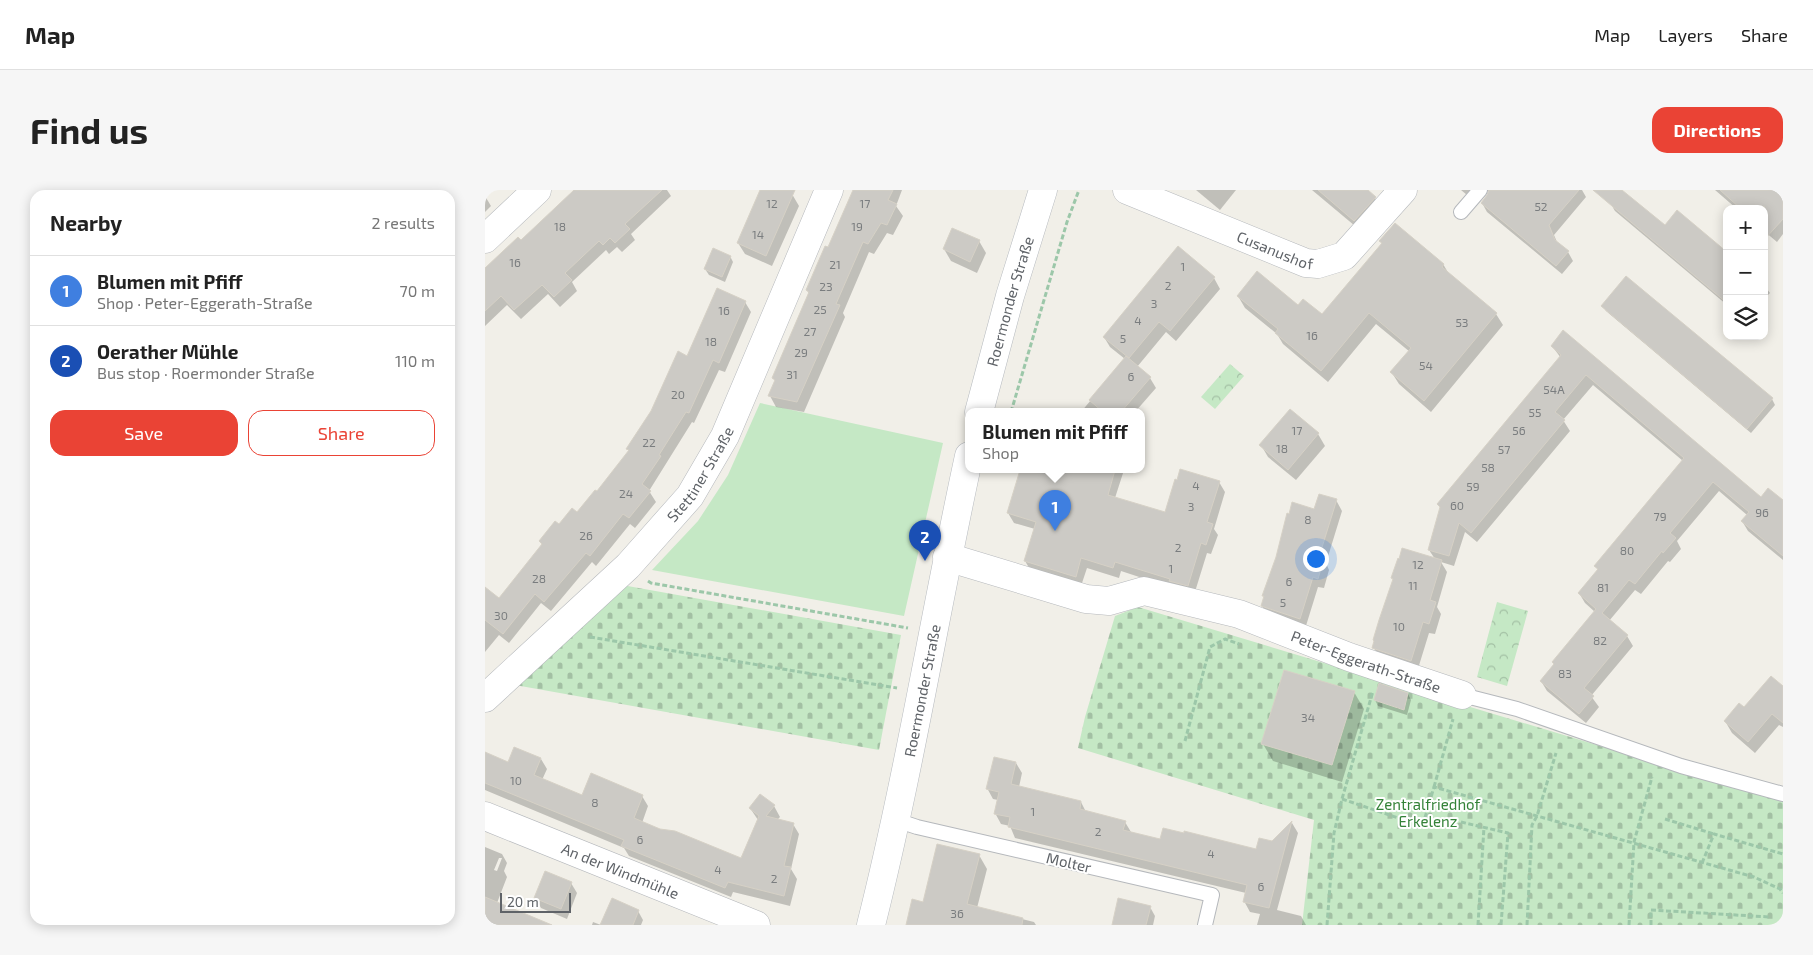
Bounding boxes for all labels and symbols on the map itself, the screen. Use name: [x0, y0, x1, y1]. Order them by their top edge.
house number: 12: [766, 196, 778, 210]
house number: 17: [860, 196, 870, 210]
house number: 52: [1534, 199, 1548, 213]
house number: 18: [554, 219, 566, 233]
house number: 19: [851, 219, 863, 233]
house number: 14: [752, 227, 764, 241]
street label: Cusanushof: [1234, 227, 1314, 273]
street label: Roermonder Straße: [983, 234, 1037, 368]
house number: 16: [509, 255, 521, 269]
house number: 21: [829, 257, 841, 271]
house number: 1: [1181, 259, 1185, 273]
house number: 2: [1165, 278, 1172, 292]
house number: 23: [819, 279, 833, 293]
house number: 3: [1151, 296, 1157, 310]
house number: 25: [813, 302, 827, 316]
house number: 16: [718, 303, 730, 317]
house number: 4: [1134, 313, 1142, 327]
house number: 53: [1455, 315, 1469, 329]
house number: 27: [804, 324, 816, 338]
house number: 16: [1306, 328, 1318, 342]
house number: 5: [1120, 331, 1126, 345]
house number: 18: [705, 334, 717, 348]
house number: 29: [794, 345, 808, 359]
house number: 54: [1419, 358, 1433, 372]
house number: 31: [786, 367, 798, 381]
house number: 6: [1128, 369, 1135, 383]
house number: 54A: [1543, 382, 1565, 396]
house number: 20: [671, 387, 685, 401]
house number: 55: [1529, 405, 1541, 419]
house number: 17: [1292, 423, 1302, 437]
house number: 56: [1512, 423, 1526, 437]
street label: Stettiner Straße: [663, 424, 737, 525]
house number: 22: [642, 435, 656, 449]
house number: 18: [1276, 441, 1288, 455]
house number: 57: [1498, 442, 1510, 456]
house number: 58: [1481, 460, 1495, 474]
house number: 4: [1192, 478, 1200, 492]
house number: 59: [1466, 479, 1480, 493]
house number: 24: [619, 486, 633, 500]
pin: 1: [1039, 490, 1071, 531]
house number: 60: [1450, 498, 1464, 512]
house number: 3: [1188, 499, 1194, 513]
house number: 96: [1755, 505, 1769, 519]
house number: 79: [1653, 509, 1667, 523]
house number: 8: [1304, 512, 1312, 526]
pin: 2: [909, 520, 941, 561]
house number: 26: [579, 528, 593, 542]
house number: 2: [1175, 540, 1182, 554]
house number: 80: [1620, 543, 1634, 557]
your location: [1303, 546, 1329, 572]
house number: 12: [1412, 557, 1424, 571]
house number: 1: [1169, 561, 1173, 575]
house number: 28: [532, 571, 546, 585]
house number: 6: [1286, 574, 1293, 588]
house number: 11: [1408, 578, 1418, 592]
house number: 81: [1597, 580, 1609, 594]
house number: 5: [1280, 595, 1286, 609]
house number: 30: [494, 608, 508, 622]
house number: 10: [1393, 619, 1405, 633]
street label: Roermonder Straße: [900, 623, 944, 758]
street label: Peter-Eggerath-Straße: [1289, 626, 1443, 696]
house number: 82: [1593, 633, 1607, 647]
house number: 83: [1558, 666, 1572, 680]
house number: 34: [1301, 710, 1315, 724]
house number: 10: [510, 773, 522, 787]
house number: 8: [591, 795, 599, 809]
park label: Zentralfriedhof Erkelenz: [1376, 795, 1481, 830]
house number: 1: [1031, 804, 1035, 818]
house number: 2: [1095, 824, 1102, 838]
house number: 6: [637, 832, 644, 846]
street label: An der Windmühle: [559, 839, 682, 902]
house number: 4: [1207, 846, 1215, 860]
street label: Molter: [1045, 848, 1093, 876]
house number: 4: [714, 862, 722, 876]
house number: 2: [771, 871, 778, 885]
house number: 6: [1258, 879, 1265, 893]
scale bar: [500, 890, 571, 913]
house number: 36: [950, 906, 964, 920]

